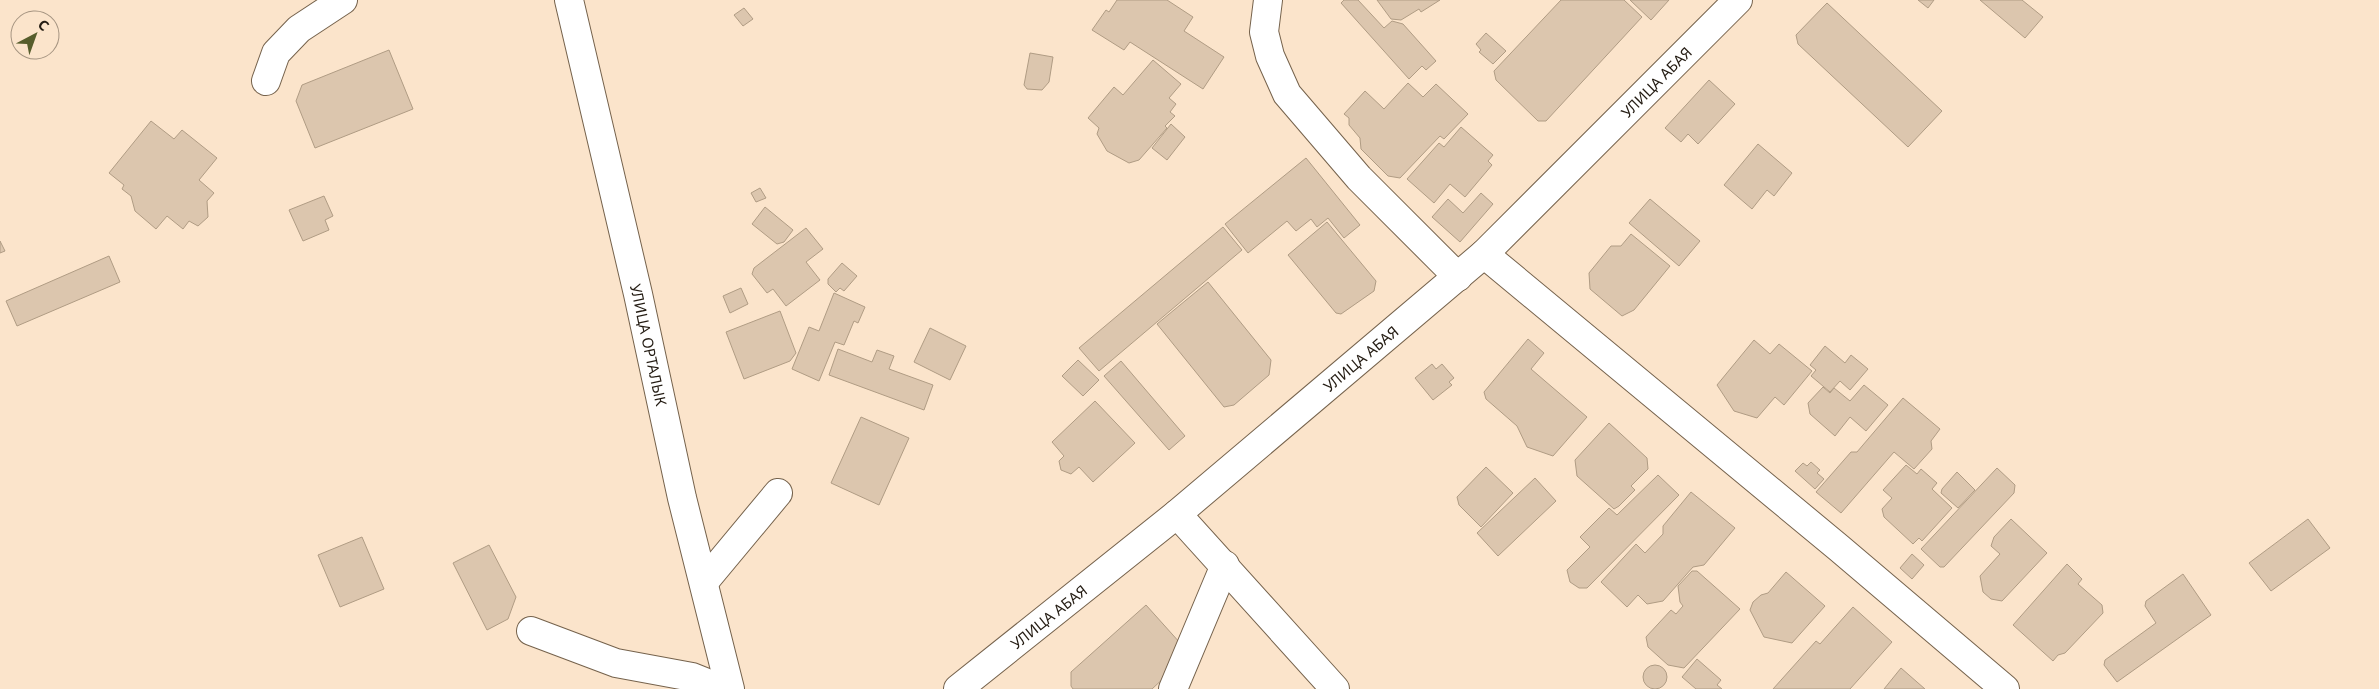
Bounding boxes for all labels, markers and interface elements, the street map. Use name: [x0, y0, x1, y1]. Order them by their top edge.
north arrow: [10, 10, 60, 60]
text: С: [34, 15, 53, 35]
street label: УЛИЦА АБАЯ: [1616, 42, 1696, 122]
street label: УЛИЦА ОРТАЛЫК: [626, 282, 672, 408]
street label: УЛИЦА АБАЯ: [1319, 321, 1402, 396]
street label: УЛИЦА АБАЯ: [1006, 580, 1091, 653]

